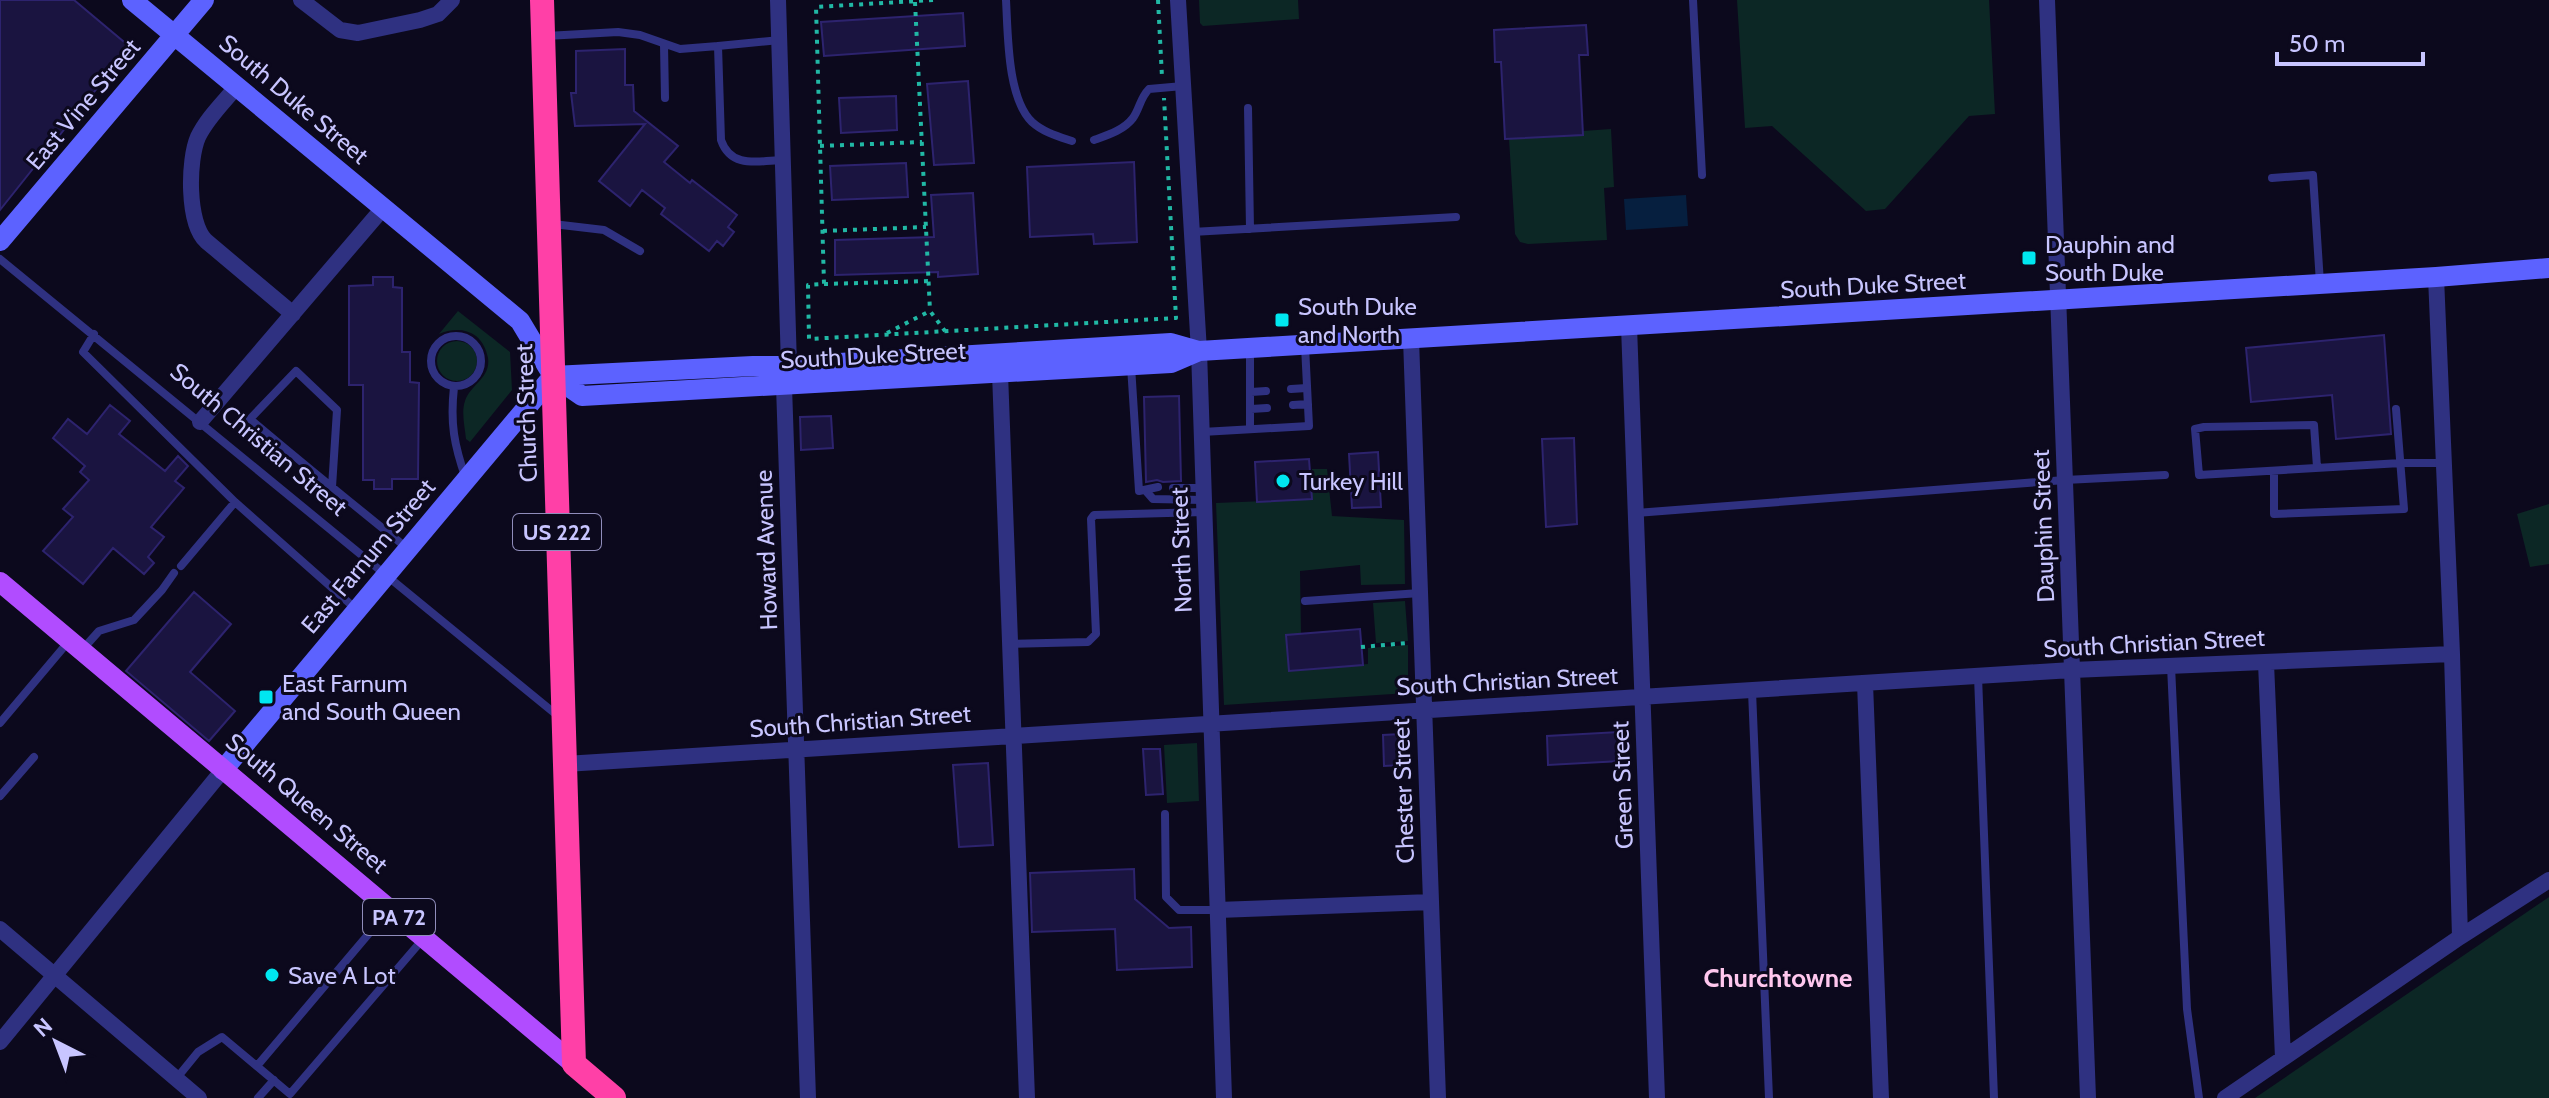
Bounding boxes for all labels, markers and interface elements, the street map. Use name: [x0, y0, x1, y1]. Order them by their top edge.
scale bar: [2277, 16, 2423, 66]
street label: South Duke Street: [214, 28, 374, 170]
text: 50 m: [2289, 29, 2345, 58]
street label: East Vine Street: [20, 33, 146, 175]
place label: Dauphin and South Duke: [2045, 230, 2175, 287]
marker: Dauphin and South Duke: [2020, 249, 2038, 267]
street label: South Duke Street: [1779, 266, 1967, 304]
place label: South Duke and North: [1298, 292, 1417, 349]
marker: South Duke and North: [1273, 311, 1291, 329]
street label: South Duke Street: [779, 336, 967, 374]
street label: Church Street: [509, 343, 543, 483]
street label: South Christian Street: [165, 357, 353, 521]
street label: Dauphin Street: [2026, 449, 2060, 603]
place label: Turkey Hill: [1299, 467, 1403, 496]
street label: Howard Avenue: [749, 469, 783, 631]
marker: Turkey Hill: [1274, 472, 1292, 490]
street label: East Farnum Street: [295, 473, 441, 639]
street label: North Street: [1164, 487, 1198, 613]
road number: US 222: [513, 514, 601, 550]
street label: South Christian Street: [2042, 623, 2266, 663]
street label: South Christian Street: [1395, 661, 1619, 701]
place label: East Farnum and South Queen: [282, 669, 461, 726]
marker: East Farnum and South Queen: [257, 688, 275, 706]
street label: South Christian Street: [748, 699, 972, 743]
street label: Chester Street: [1386, 718, 1420, 864]
street label: Green Street: [1605, 720, 1639, 850]
street label: South Queen Street: [220, 727, 394, 879]
road number: PA 72: [363, 899, 435, 935]
place label: Save A Lot: [288, 961, 395, 990]
district label: Churchtowne: [1704, 962, 1852, 994]
marker: Save A Lot: [263, 966, 281, 984]
north arrow: [16, 1002, 96, 1082]
text: N: [28, 1012, 58, 1043]

